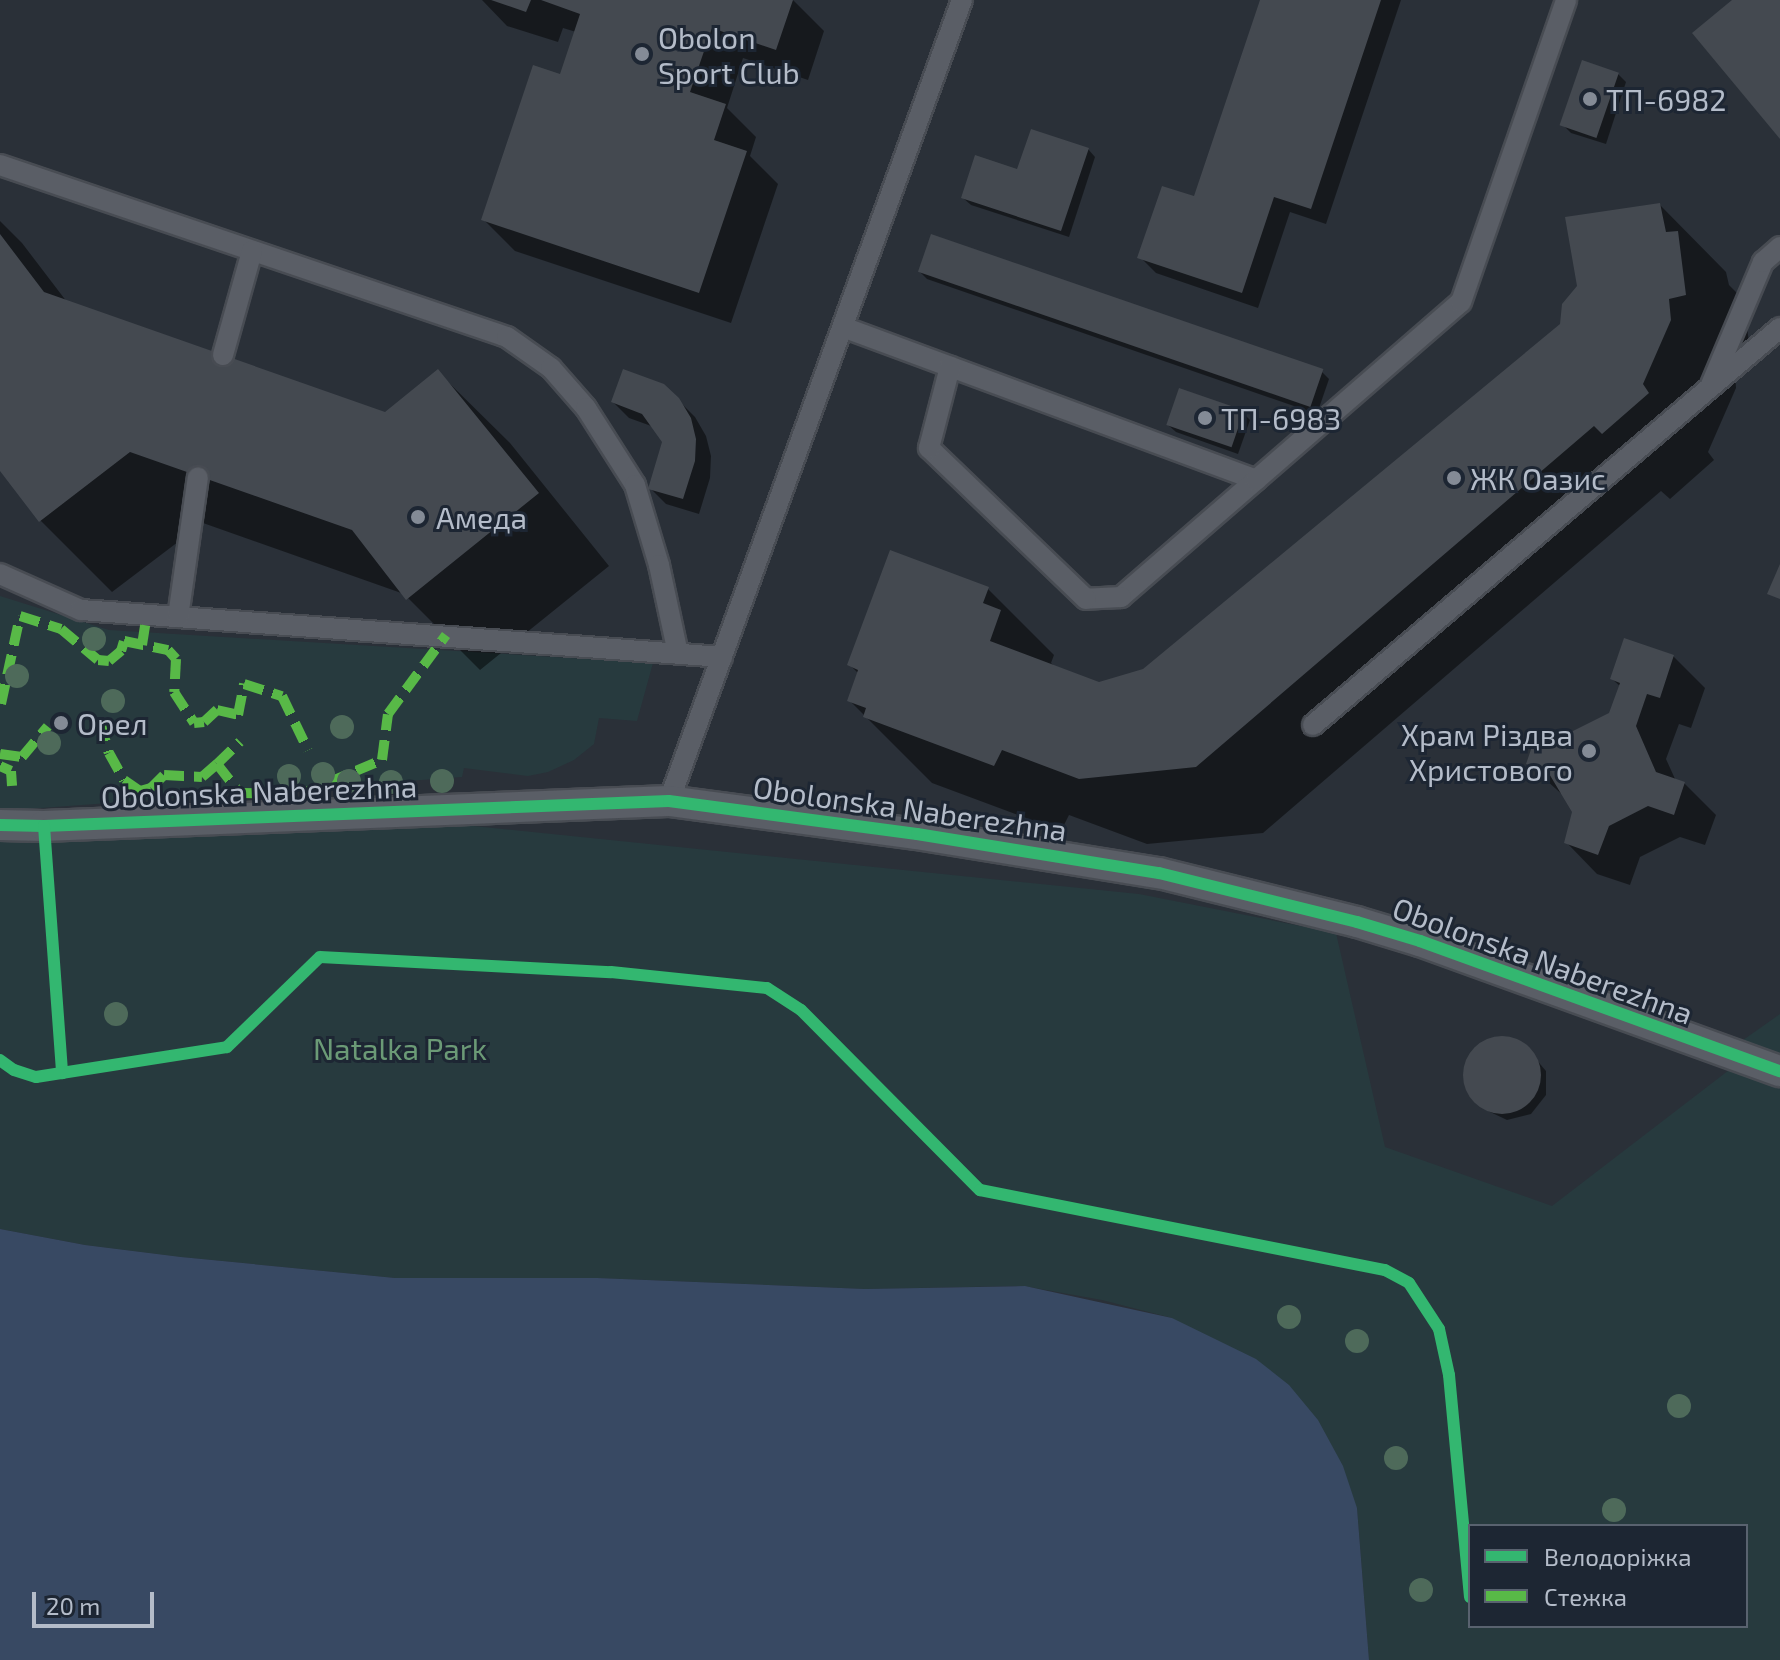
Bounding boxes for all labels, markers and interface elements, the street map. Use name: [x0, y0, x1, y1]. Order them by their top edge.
place label: Obolon Sport Club: [658, 19, 800, 90]
marker: Obolon Sport Club: [633, 45, 651, 63]
place label: ТП-6982: [1606, 81, 1726, 117]
marker: ТП-6982: [1581, 90, 1599, 108]
place label: ТП-6983: [1221, 400, 1341, 436]
marker: ТП-6983: [1196, 409, 1214, 427]
place label: ЖК Оазис: [1470, 460, 1606, 496]
marker: ЖК Оазис: [1445, 469, 1463, 487]
place label: Амеда: [436, 499, 527, 535]
marker: Амеда: [407, 506, 429, 528]
place label: Орел: [77, 705, 148, 741]
marker: Орел: [52, 714, 70, 732]
place label: Храм Різдва Христового: [1401, 716, 1573, 786]
marker: Храм Різдва Христового: [1580, 742, 1598, 760]
street label: Obolonska Naberezhna: [100, 767, 418, 815]
street label: Obolonska Naberezhna: [751, 768, 1069, 848]
street label: Obolonska Naberezhna: [1388, 889, 1698, 1031]
park label: Natalka Park: [313, 1030, 487, 1066]
legend: [1468, 1524, 1748, 1628]
text: Велодоріжка: [1544, 1542, 1691, 1571]
scale bar: [36, 1576, 158, 1626]
text: Стежка: [1544, 1582, 1627, 1611]
text: 20 m: [46, 1591, 100, 1620]

